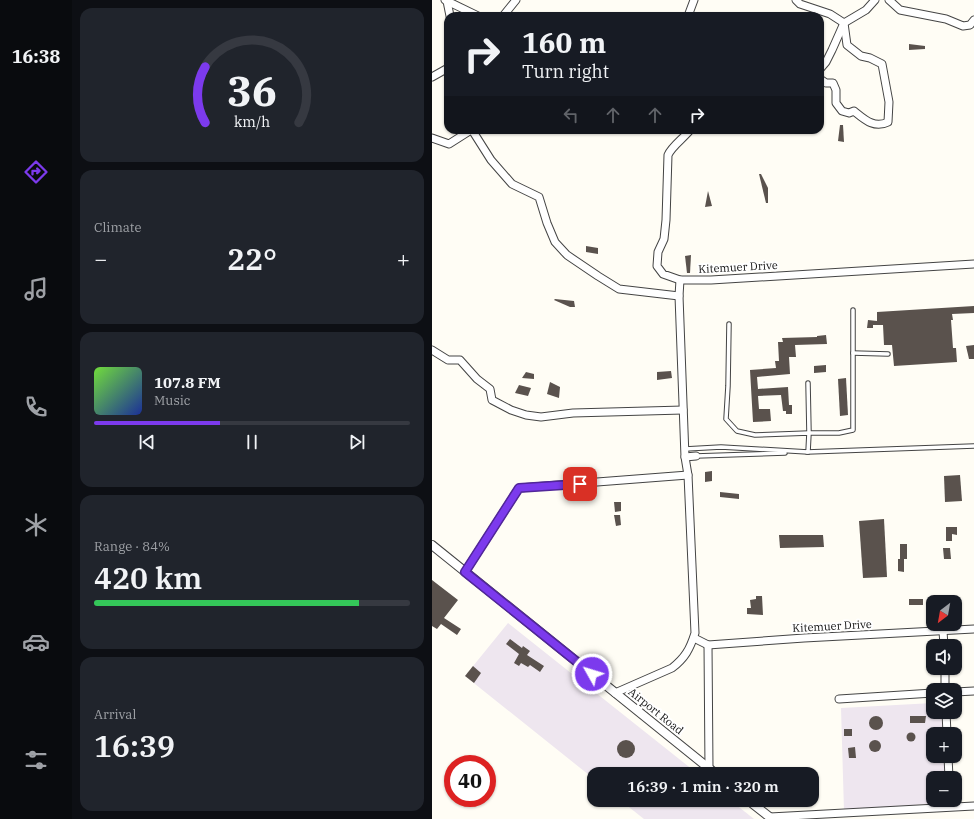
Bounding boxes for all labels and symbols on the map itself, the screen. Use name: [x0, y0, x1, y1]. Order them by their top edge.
street label: Kitemuer Drive: [698, 258, 778, 276]
pin: [563, 467, 597, 501]
north arrow: [926, 595, 962, 631]
street label: Kitemuer Drive: [792, 617, 872, 635]
position arrow: [571, 653, 613, 695]
street label: Airport Road: [626, 685, 687, 738]
speed limit sign: 40: [444, 755, 496, 807]

